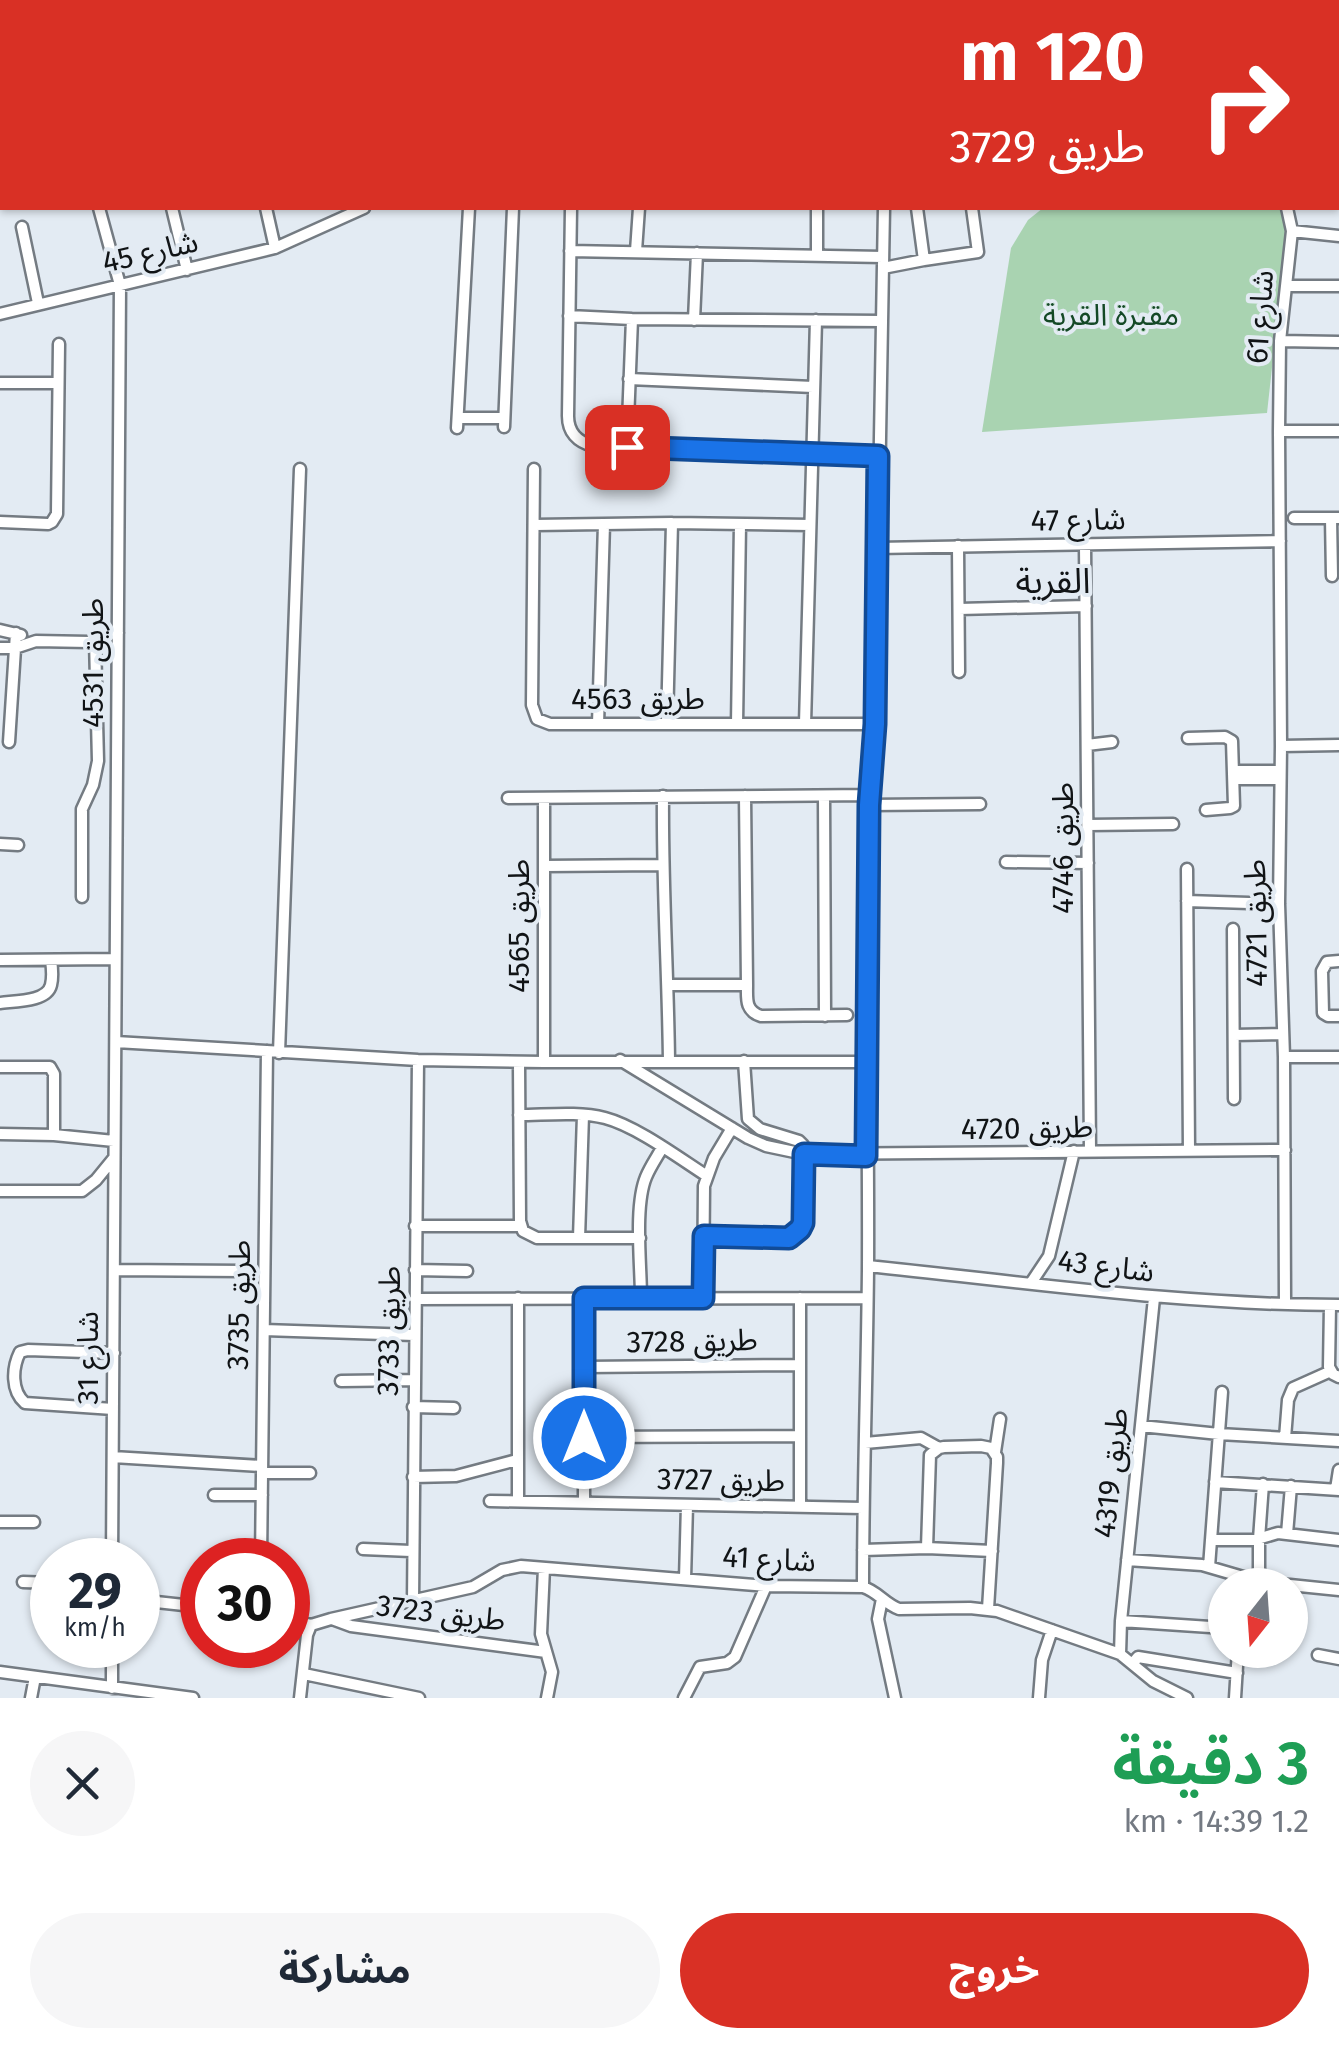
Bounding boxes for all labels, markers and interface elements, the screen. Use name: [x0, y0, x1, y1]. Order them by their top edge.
text: 120 m: [960, 15, 1145, 99]
icon: right: [1180, 40, 1310, 170]
text: طريق 3729: [949, 120, 1145, 174]
street label: شارع 45: [99, 224, 202, 284]
street label: شارع 61: [1239, 269, 1285, 365]
park label: مقبرة القرية: [1043, 297, 1179, 333]
pin: [585, 405, 670, 490]
icon: arrive: [600, 420, 655, 475]
street label: شارع 47: [1030, 501, 1126, 543]
district label: القرية: [1015, 560, 1091, 602]
street label: طريق 4531: [75, 598, 111, 728]
street label: طريق 4563: [571, 681, 705, 717]
street label: طريق 4746: [1045, 782, 1081, 914]
street label: طريق 4565: [501, 859, 537, 993]
street label: طريق 4721: [1237, 859, 1275, 987]
street label: طريق 4720: [961, 1109, 1093, 1147]
street label: طريق 3735: [220, 1240, 258, 1370]
street label: شارع 43: [1055, 1242, 1156, 1294]
street label: طريق 3733: [370, 1266, 408, 1396]
street label: شارع 31: [70, 1311, 110, 1405]
street label: طريق 3728: [626, 1322, 758, 1360]
position arrow: [532, 1386, 636, 1490]
street label: طريق 4319: [1086, 1406, 1136, 1540]
street label: طريق 3727: [657, 1461, 785, 1499]
speed limit sign: 30: [180, 1538, 310, 1668]
street label: شارع 41: [721, 1539, 817, 1583]
text: 29: [68, 1561, 122, 1621]
north arrow: [1208, 1568, 1308, 1668]
map controls: [1208, 1568, 1308, 1668]
street label: طريق 3723: [374, 1587, 508, 1639]
text: km/h: [64, 1613, 126, 1643]
text: 3 دقيقة: [1113, 1728, 1309, 1800]
button: close: [30, 1731, 135, 1836]
text: 1.2 km · 14:39: [1123, 1802, 1309, 1840]
button: مشاركة: [30, 1913, 660, 2028]
button: خروج: [680, 1913, 1309, 2028]

